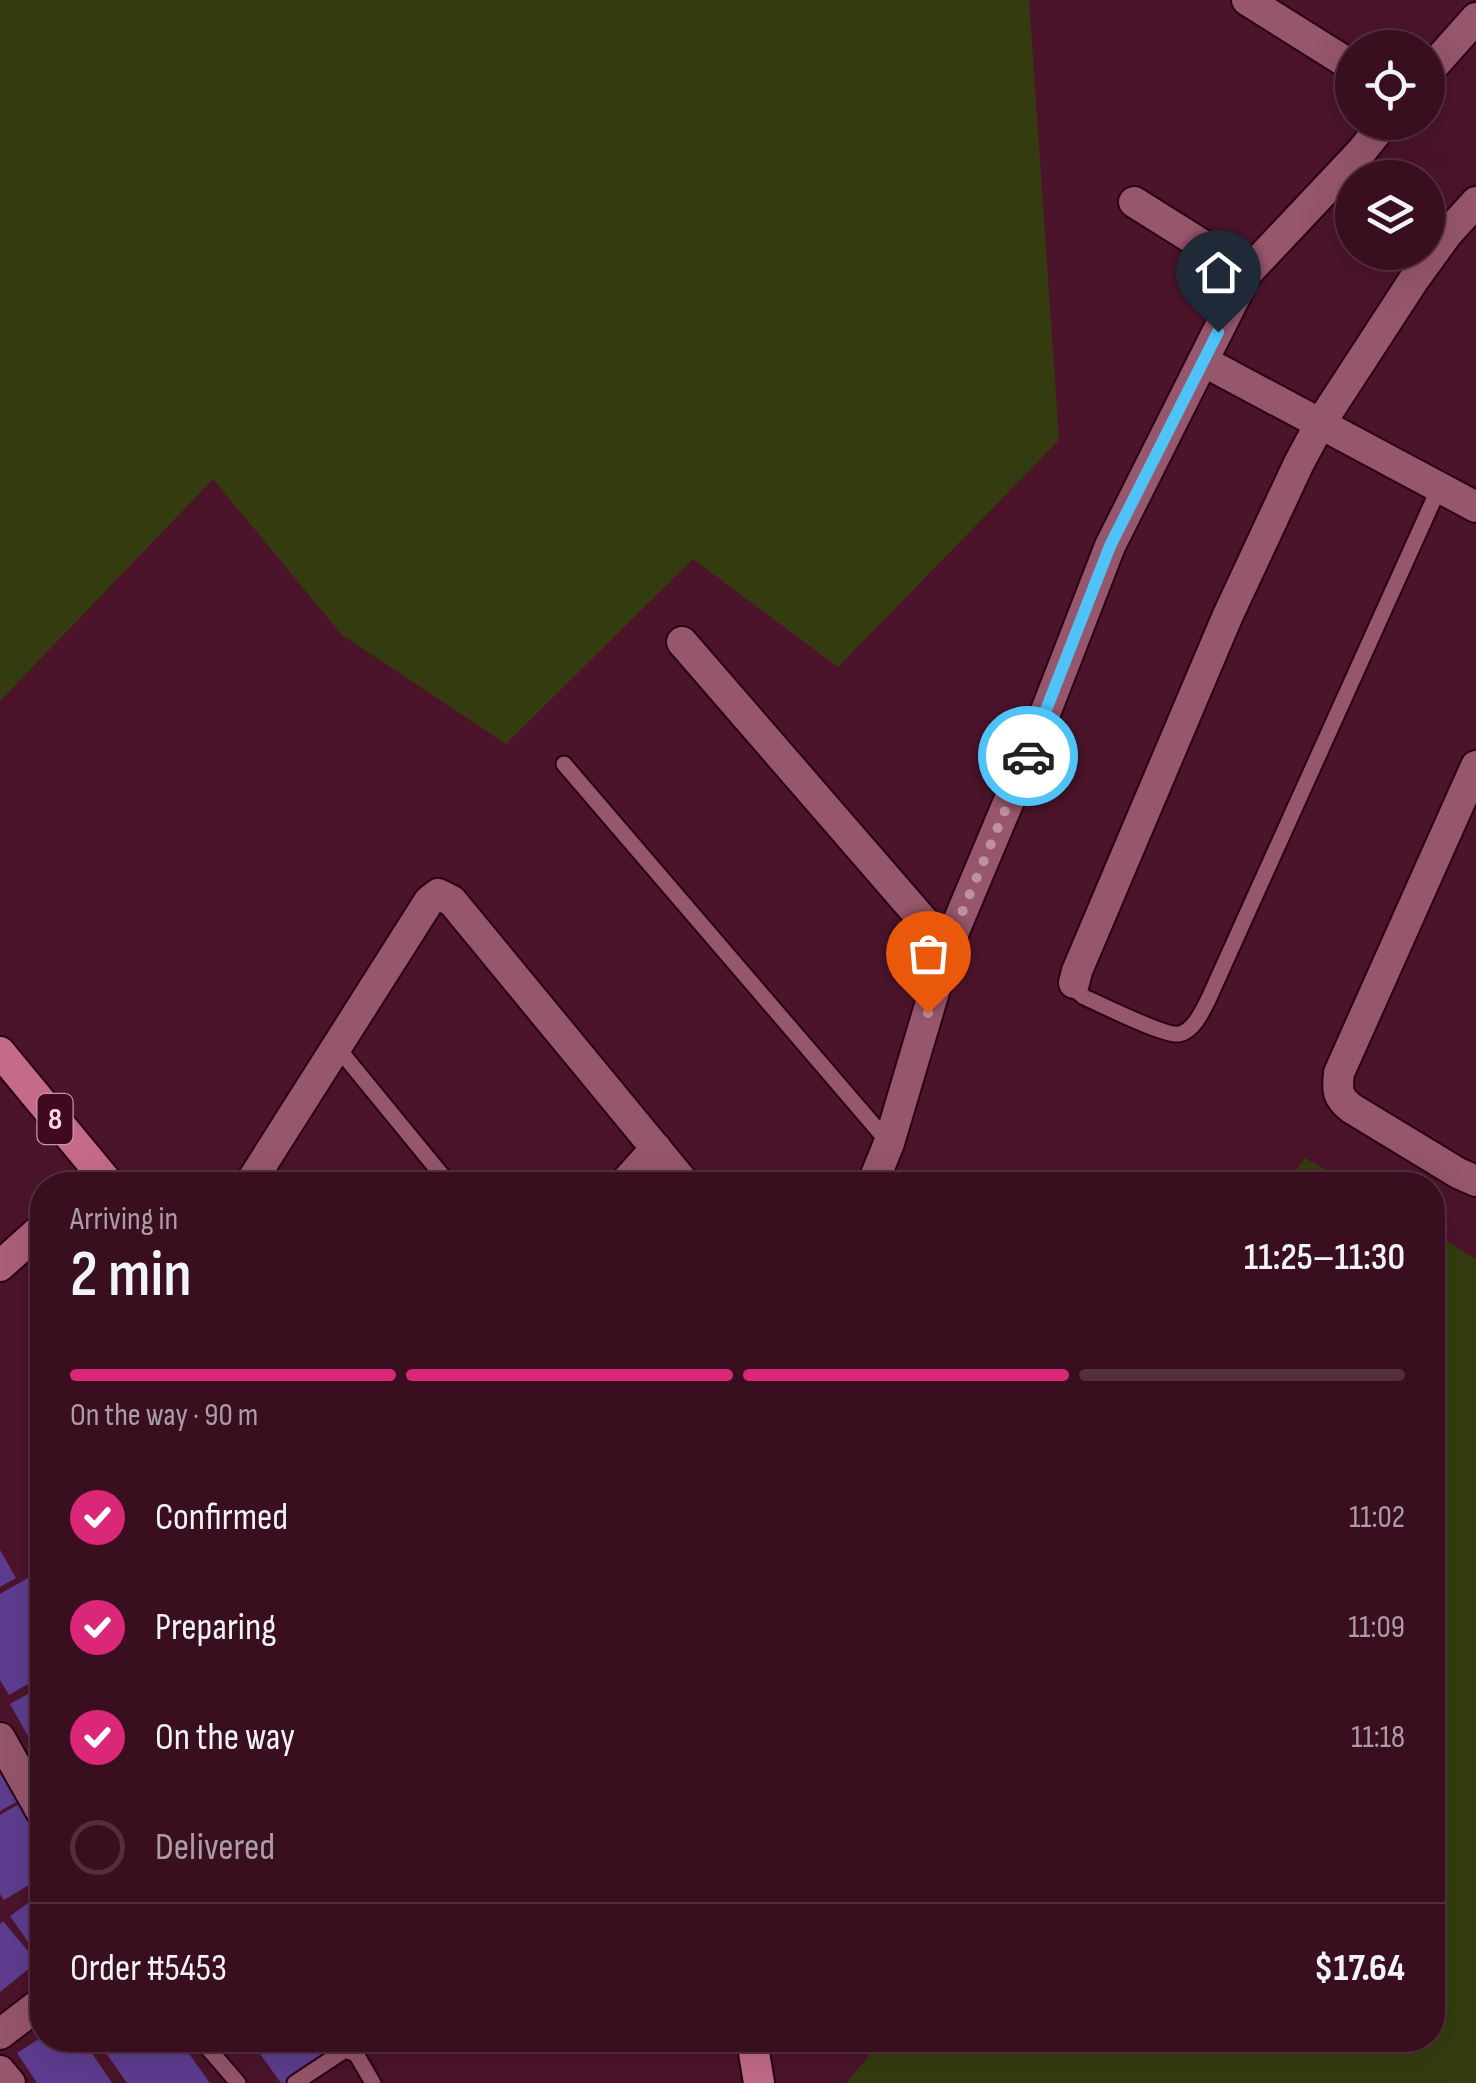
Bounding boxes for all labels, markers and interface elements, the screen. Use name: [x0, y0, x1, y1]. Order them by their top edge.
map controls: [1335, 30, 1445, 270]
button: locate: [1335, 30, 1445, 140]
button: layers: [1335, 160, 1445, 270]
pin: [1176, 230, 1261, 333]
icon: home: [1191, 245, 1246, 300]
courier: [978, 706, 1078, 806]
icon: car: [1001, 729, 1056, 784]
pin: [886, 911, 971, 1014]
icon: bag: [901, 926, 956, 981]
road number: 8: [38, 1094, 72, 1144]
text: Arriving in: [70, 1200, 178, 1239]
text: 11:25–11:30: [1244, 1235, 1405, 1280]
text: 2 min: [70, 1237, 192, 1315]
text: On the way · 90 m: [70, 1396, 258, 1435]
icon: check: [70, 1490, 125, 1545]
text: Confirmed: [155, 1495, 288, 1540]
text: 11:02: [1349, 1498, 1405, 1537]
icon: check: [70, 1600, 125, 1655]
text: Preparing: [155, 1605, 276, 1650]
text: 11:09: [1348, 1608, 1405, 1647]
icon: check: [70, 1710, 125, 1765]
text: On the way: [155, 1715, 295, 1760]
text: 11:18: [1351, 1718, 1405, 1757]
text: Delivered: [155, 1825, 275, 1870]
text: Order #5453: [70, 1946, 227, 1991]
text: $17.64: [1314, 1946, 1405, 1991]

